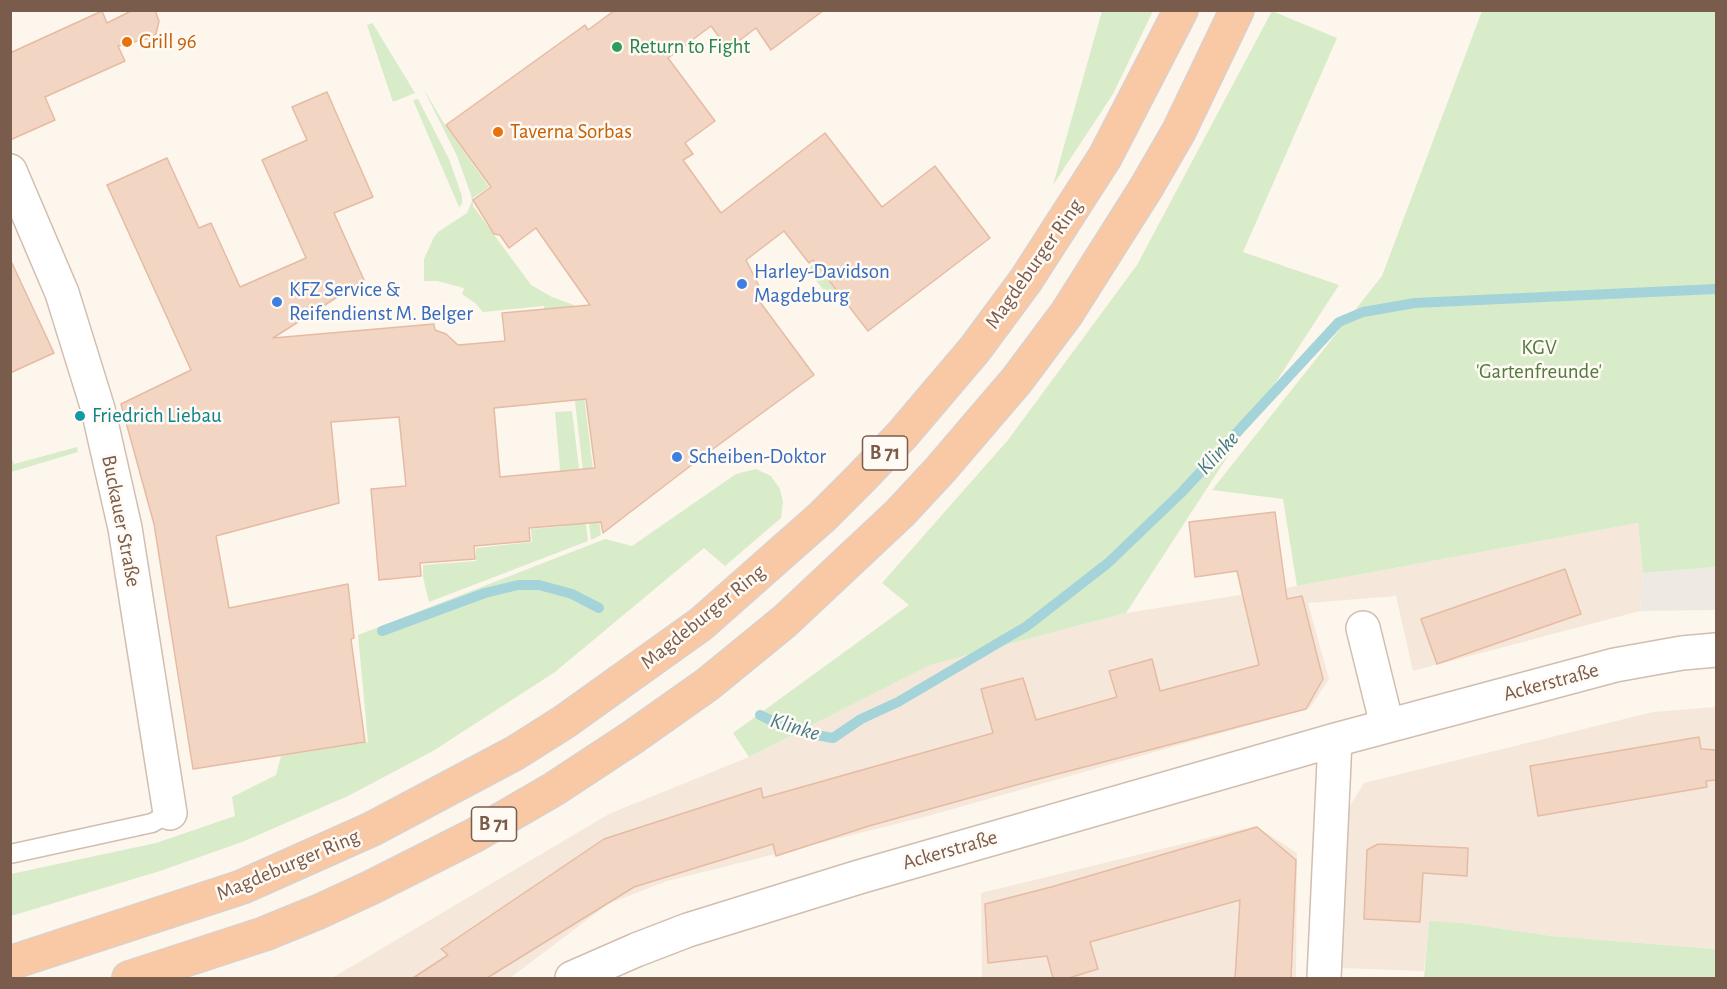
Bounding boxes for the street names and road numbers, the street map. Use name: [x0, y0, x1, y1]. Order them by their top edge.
street label: Magdeburger Ring: [980, 194, 1088, 334]
road number: B 71: [862, 436, 908, 470]
street label: Buckauer Straße: [96, 453, 146, 589]
street label: Magdeburger Ring: [636, 559, 770, 675]
street label: Ackerstraße: [1501, 657, 1601, 707]
road number: B 71: [472, 807, 516, 841]
street label: Magdeburger Ring: [213, 824, 363, 906]
street label: Ackerstraße: [900, 824, 1000, 876]

